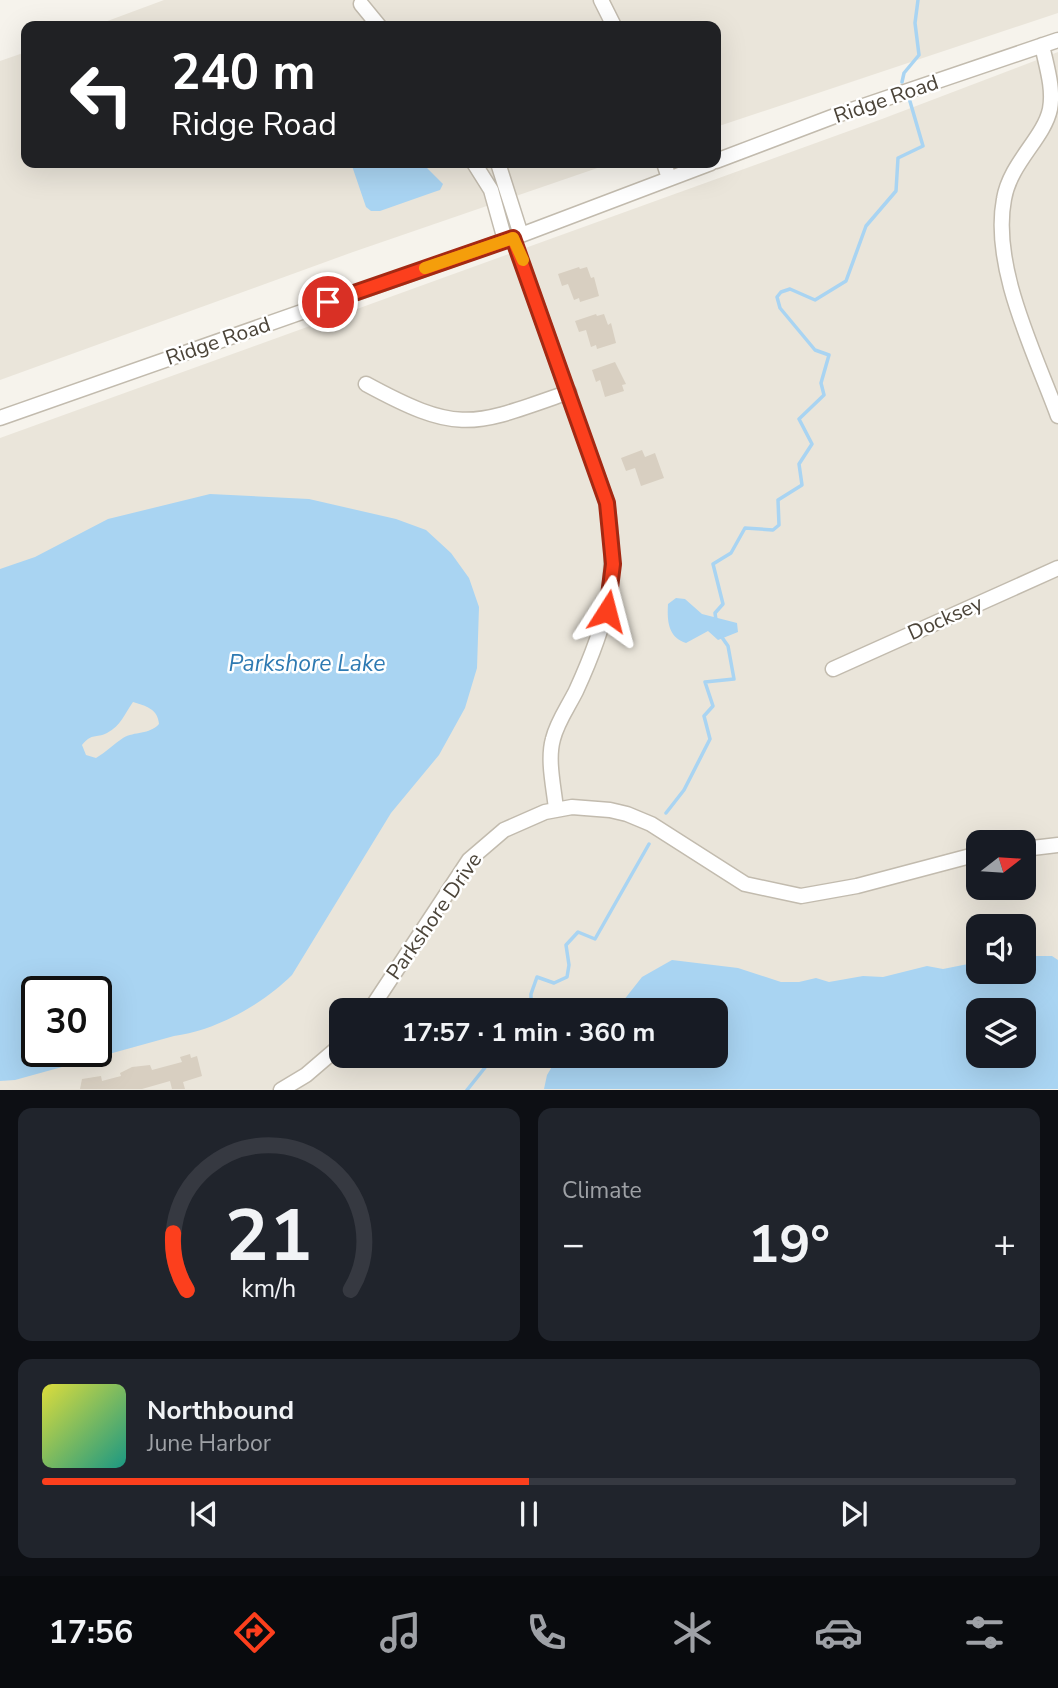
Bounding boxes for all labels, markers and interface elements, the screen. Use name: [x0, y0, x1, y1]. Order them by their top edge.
text: 240 m: [171, 39, 315, 106]
icon: left: [56, 49, 147, 140]
street label: Ridge Road: [830, 68, 942, 130]
text: Ridge Road: [171, 103, 337, 146]
pin: [298, 272, 358, 332]
icon: arrive: [309, 283, 347, 321]
street label: Ridge Road: [162, 310, 274, 372]
position arrow: [570, 574, 644, 648]
street label: Docksey: [903, 589, 987, 647]
water label: Parkshore Lake: [229, 648, 386, 679]
north arrow: [966, 830, 1036, 900]
map controls: [966, 830, 1036, 1068]
street label: Parkshore Drive: [380, 847, 488, 985]
button: sound: [966, 914, 1036, 984]
speed limit sign: 30: [21, 976, 112, 1067]
button: layers: [966, 998, 1036, 1068]
text: 17:57 · 1 min · 360 m: [402, 1015, 655, 1050]
text: Climate: [562, 1175, 642, 1206]
text: 21: [225, 1187, 313, 1287]
text: 19°: [748, 1209, 830, 1280]
text: −: [562, 1219, 585, 1270]
text: +: [993, 1219, 1016, 1270]
text: km/h: [241, 1272, 297, 1306]
text: Northbound: [147, 1393, 294, 1428]
text: June Harbor: [147, 1428, 271, 1459]
icon: previous: [185, 1495, 223, 1533]
icon: pause: [510, 1495, 548, 1533]
icon: next: [835, 1495, 873, 1533]
icon: directions: [230, 1608, 279, 1657]
icon: music: [376, 1608, 425, 1657]
icon: phone: [522, 1608, 571, 1657]
icon: climate: [668, 1608, 717, 1657]
icon: car: [814, 1608, 863, 1657]
icon: filters: [960, 1608, 1009, 1657]
text: 17:56: [49, 1611, 133, 1654]

